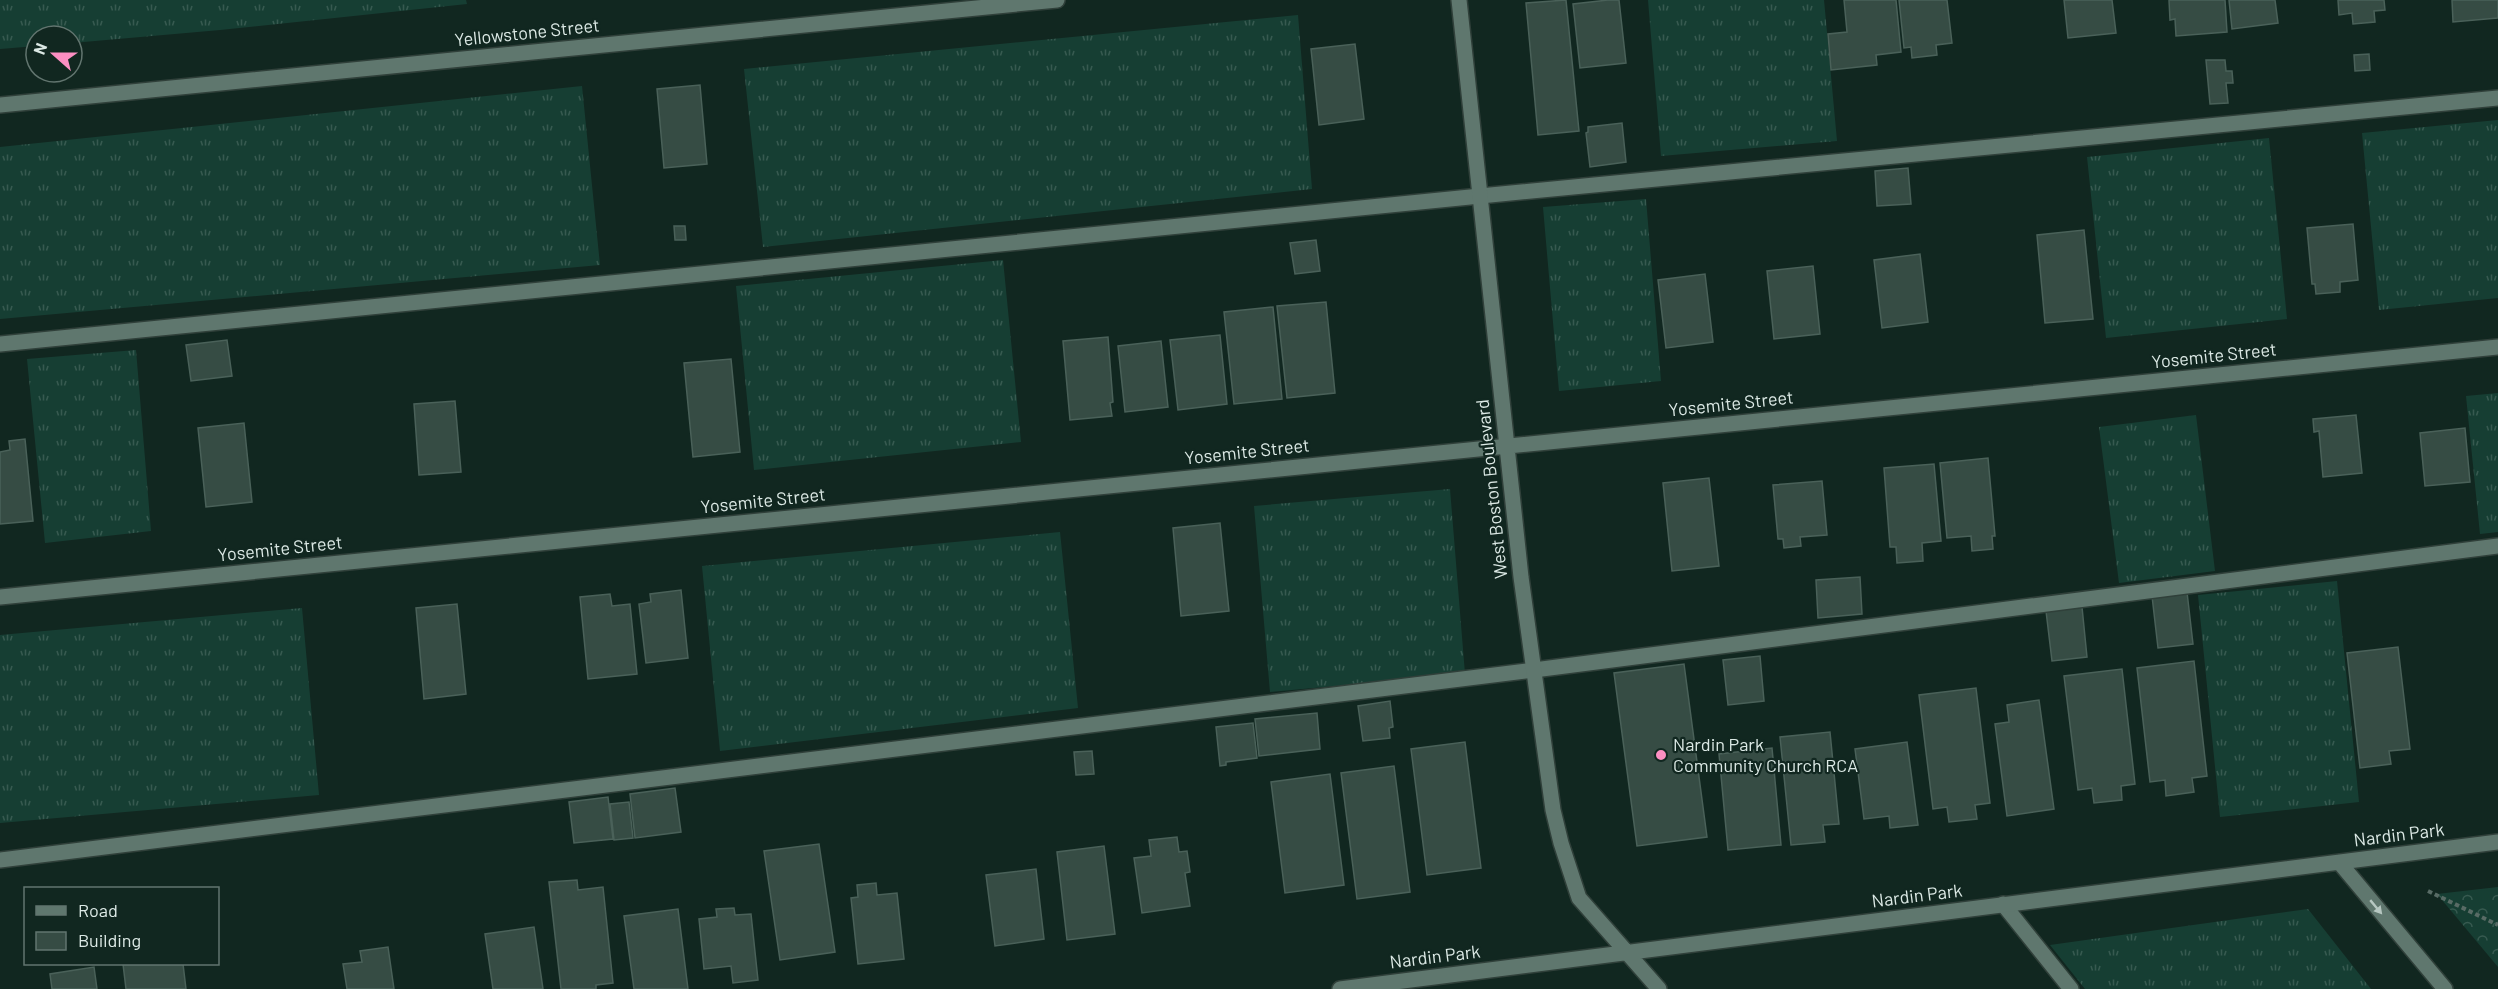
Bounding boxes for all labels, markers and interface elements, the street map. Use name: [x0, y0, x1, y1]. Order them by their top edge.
street label: Yellowstone Street: [453, 13, 600, 51]
north arrow: [24, 24, 84, 84]
text: N: [29, 40, 50, 57]
street label: Yosemite Street: [2150, 338, 2277, 372]
street label: Yosemite Street: [1667, 386, 1794, 420]
street label: West Boston Boulevard: [1471, 398, 1511, 580]
street label: Yosemite Street: [1183, 434, 1310, 468]
street label: Yosemite Street: [699, 483, 826, 517]
street label: Yosemite Street: [216, 531, 343, 565]
place label: Nardin Park Community Church RCA: [1673, 733, 1858, 776]
marker: Nardin Park Community Church RCA: [1654, 748, 1668, 762]
street label: Nardin Park: [2352, 818, 2445, 850]
street label: Nardin Park: [1870, 879, 1963, 911]
legend: [24, 887, 219, 965]
text: Road: [78, 899, 118, 921]
one-way arrow: [2369, 899, 2382, 914]
text: Building: [78, 929, 141, 951]
street label: Nardin Park: [1388, 940, 1481, 972]

